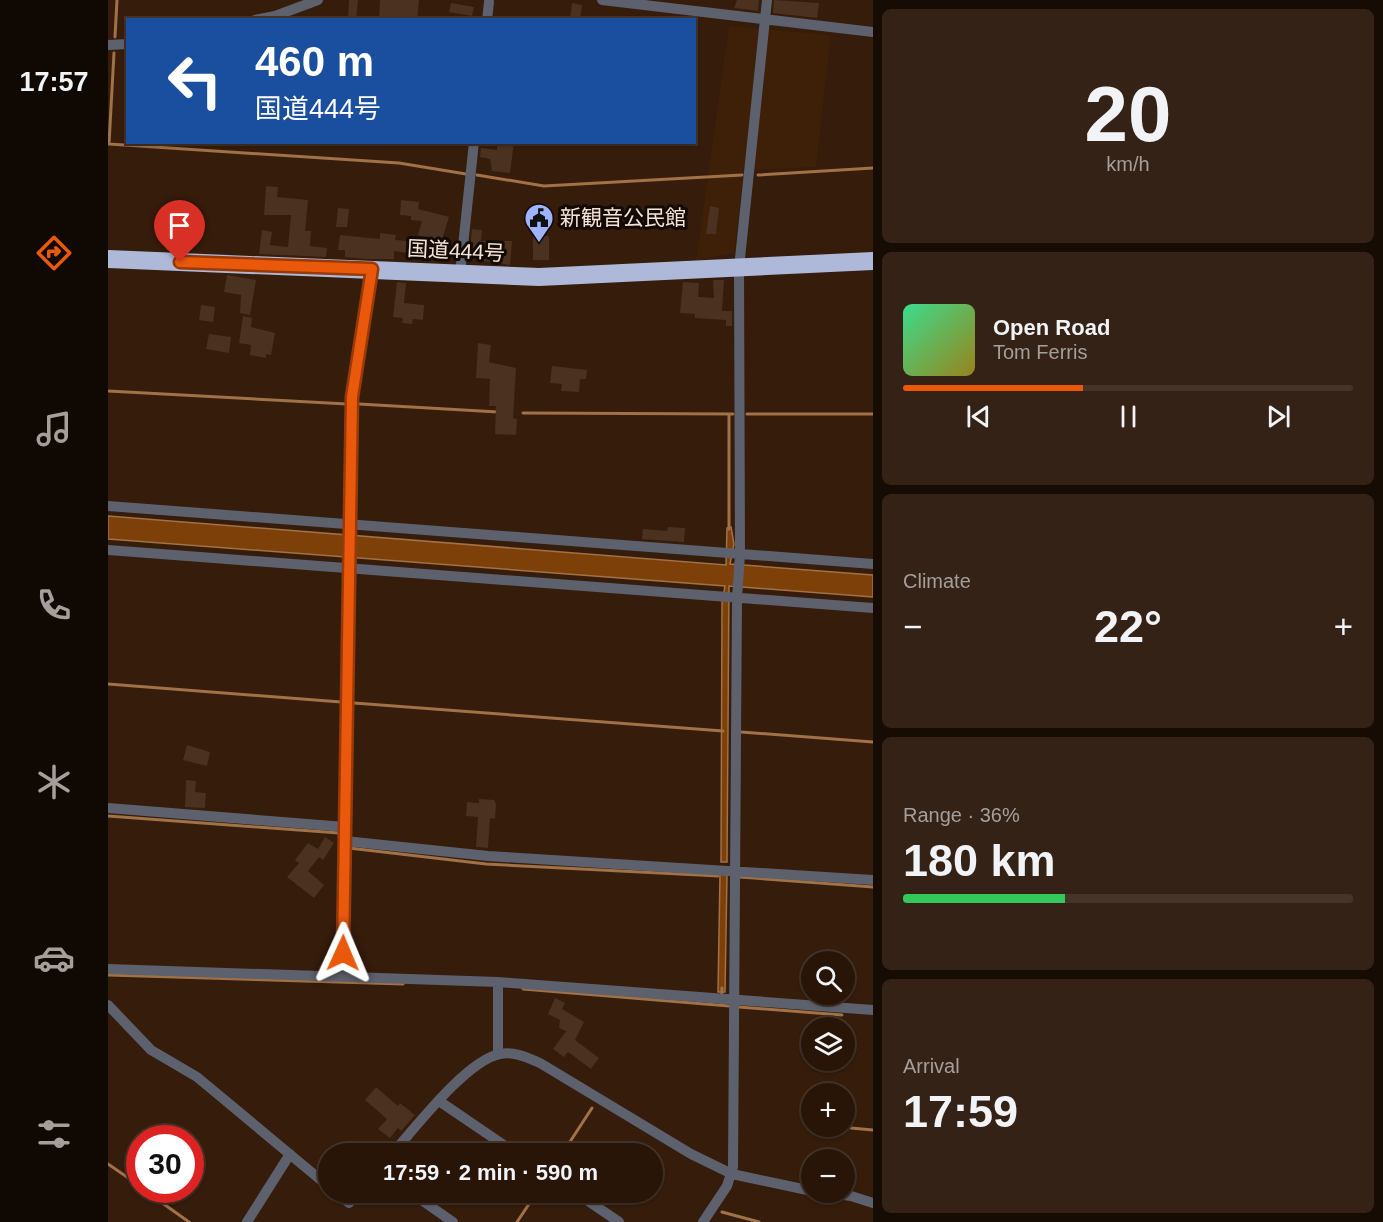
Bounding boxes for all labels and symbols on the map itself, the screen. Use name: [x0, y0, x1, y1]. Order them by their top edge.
pin: [154, 200, 205, 262]
public building icon: 新観音公民館: [523, 202, 555, 244]
place label: 新観音公民館: [560, 206, 686, 229]
street label: 国道444号: [406, 236, 506, 265]
position arrow: [311, 921, 375, 985]
speed limit sign: 30: [126, 1125, 204, 1203]

